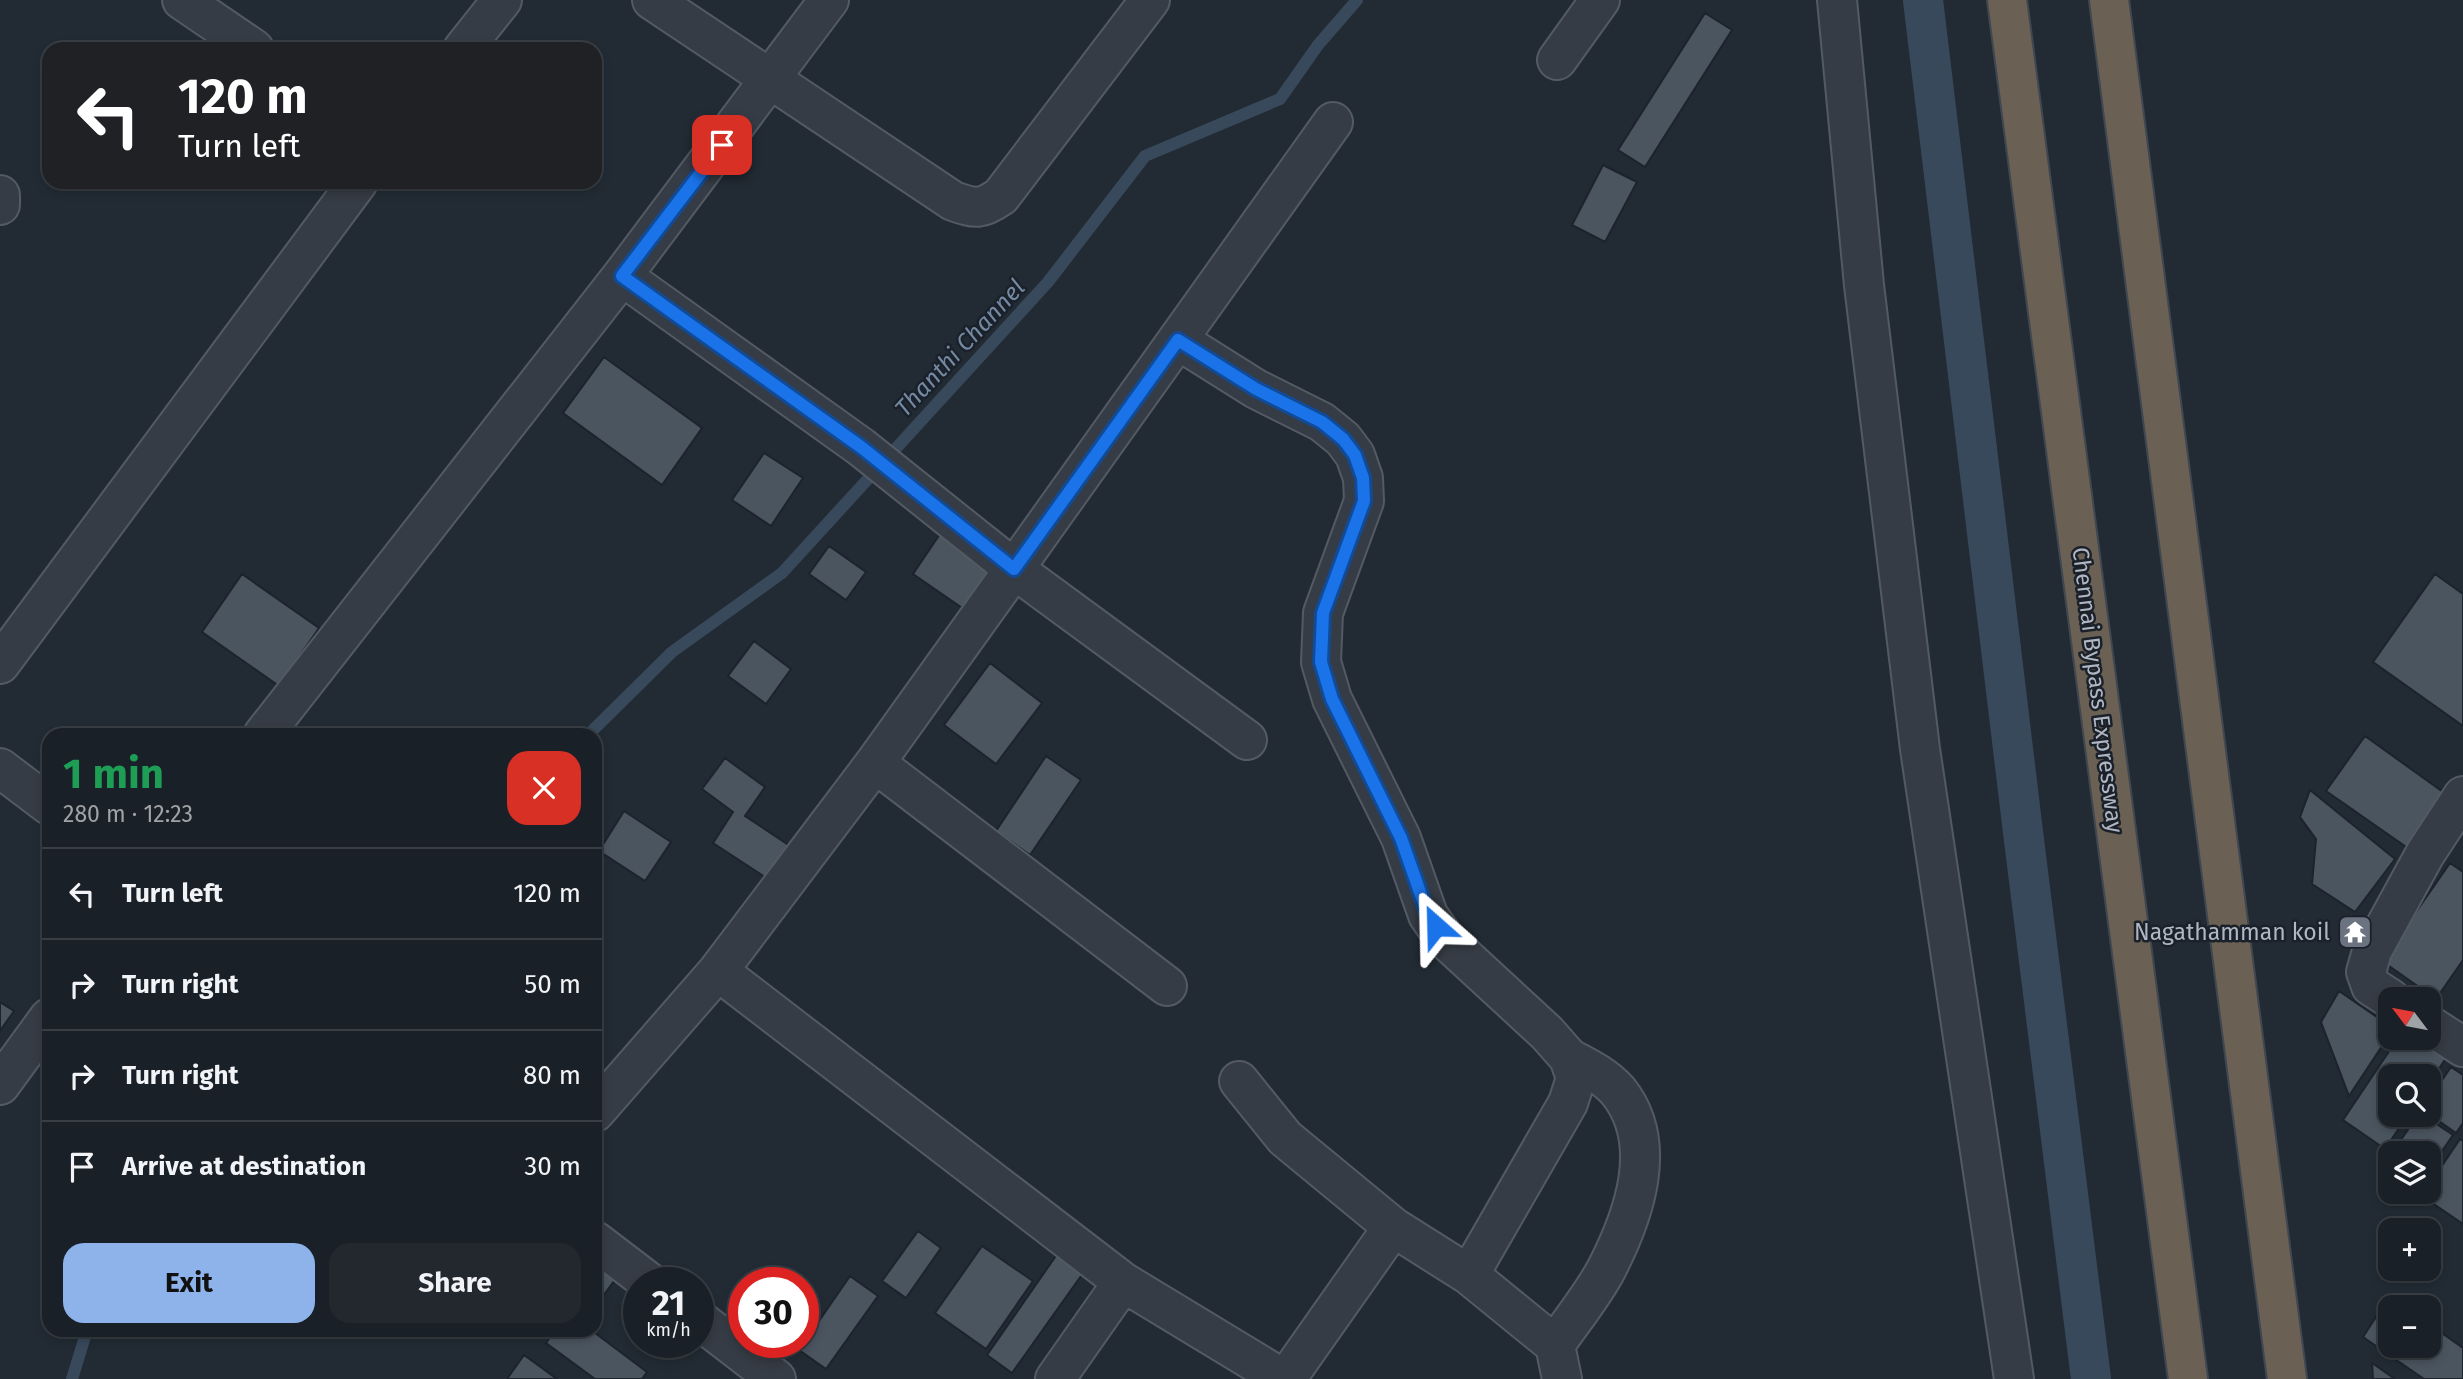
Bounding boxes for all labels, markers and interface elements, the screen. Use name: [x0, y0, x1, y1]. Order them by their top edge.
text: 120 m: [178, 67, 308, 126]
icon: left: [63, 70, 154, 161]
pin: [692, 115, 752, 175]
icon: arrive: [703, 126, 741, 164]
text: Turn left: [178, 127, 300, 165]
water label: Thanthi Channel: [889, 274, 1031, 422]
street label: Chennai Bypass Expressway: [2067, 546, 2130, 835]
text: 1 min: [63, 749, 164, 799]
button: close: [507, 751, 581, 825]
text: 280 m · 12:23: [63, 800, 193, 828]
icon: left: [63, 875, 101, 913]
text: Turn left: [122, 878, 223, 909]
text: 120 m: [513, 878, 581, 909]
position arrow: [1399, 889, 1473, 963]
temple icon: Nagathamman koil: [2336, 913, 2374, 951]
place label: Nagathamman koil: [2134, 918, 2330, 946]
icon: right: [63, 966, 101, 1004]
text: Turn right: [122, 969, 239, 1000]
text: 50 m: [524, 969, 581, 1000]
north arrow: [2378, 987, 2441, 1050]
map controls: [2378, 987, 2441, 1358]
icon: right: [63, 1057, 101, 1095]
text: Turn right: [122, 1060, 239, 1091]
text: 80 m: [523, 1060, 581, 1091]
button: search: [2378, 1064, 2441, 1127]
button: layers: [2378, 1141, 2441, 1204]
icon: arrive: [63, 1148, 101, 1186]
text: Arrive at destination: [122, 1151, 366, 1182]
text: 30 m: [524, 1151, 581, 1182]
button: +: [2378, 1218, 2441, 1281]
button: Exit: [63, 1243, 315, 1323]
button: Share: [329, 1243, 581, 1323]
speed limit sign: 30: [728, 1267, 819, 1358]
text: 21: [652, 1282, 685, 1324]
button: −: [2378, 1295, 2441, 1358]
text: km/h: [646, 1319, 691, 1341]

